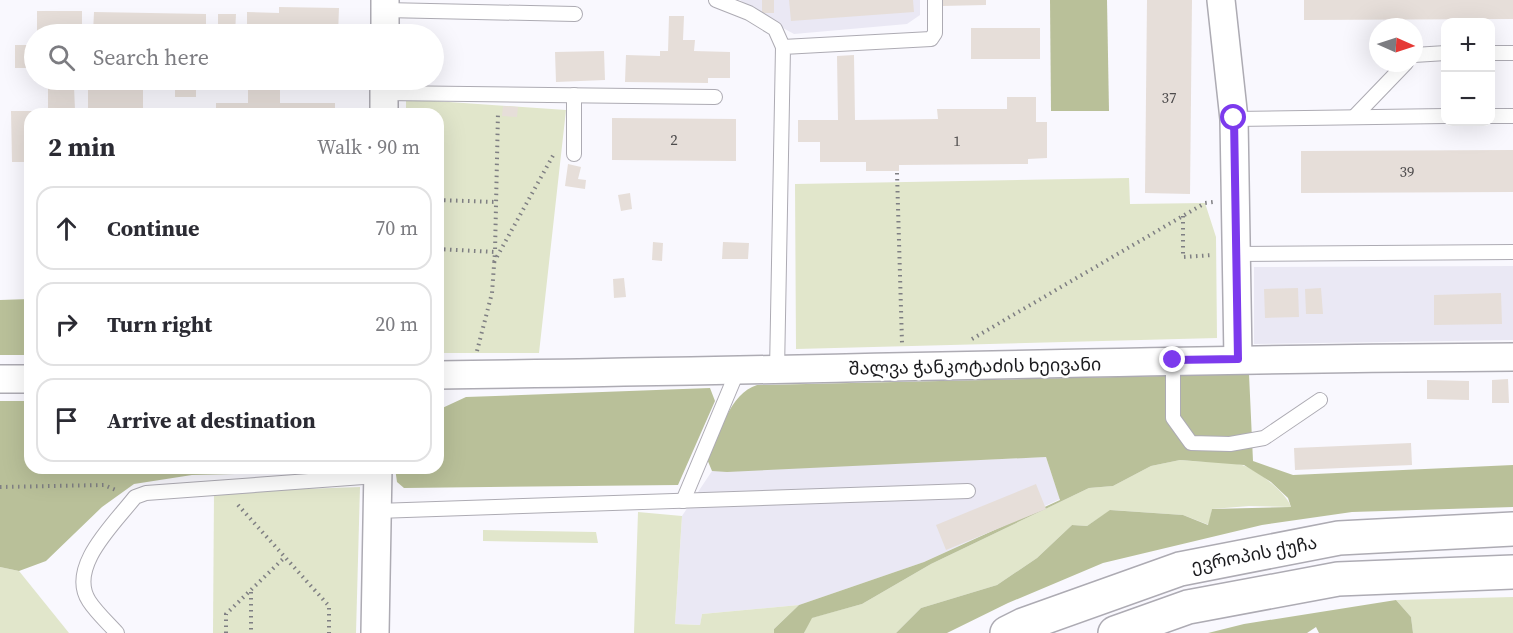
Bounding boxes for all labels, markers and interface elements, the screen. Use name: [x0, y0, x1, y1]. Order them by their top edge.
north arrow: [1369, 18, 1423, 72]
map controls: [1441, 18, 1495, 126]
button: +: [1441, 18, 1495, 72]
search box: [24, 24, 444, 90]
icon: search: [45, 41, 78, 74]
text: Search here: [93, 42, 209, 72]
button: −: [1441, 72, 1495, 126]
house number: 37: [1161, 87, 1177, 108]
route start: [1220, 104, 1246, 130]
text: 2 min: [48, 129, 115, 165]
house number: 2: [670, 129, 678, 150]
house number: 1: [953, 130, 961, 151]
text: Walk · 90 m: [317, 133, 420, 161]
house number: 39: [1399, 161, 1415, 182]
icon: ahead: [50, 212, 83, 245]
text: Continue: [107, 213, 200, 243]
text: 70 m: [375, 214, 418, 242]
icon: right: [50, 308, 83, 341]
text: Turn right: [107, 309, 212, 339]
text: 20 m: [375, 310, 418, 338]
route end: [1159, 346, 1185, 372]
street label: შალვა ჭანკოტაძის ხეივანი: [848, 351, 1102, 381]
icon: arrive: [50, 404, 83, 437]
text: Arrive at destination: [107, 405, 316, 435]
street label: ევროპის ქუჩა: [1189, 530, 1319, 578]

